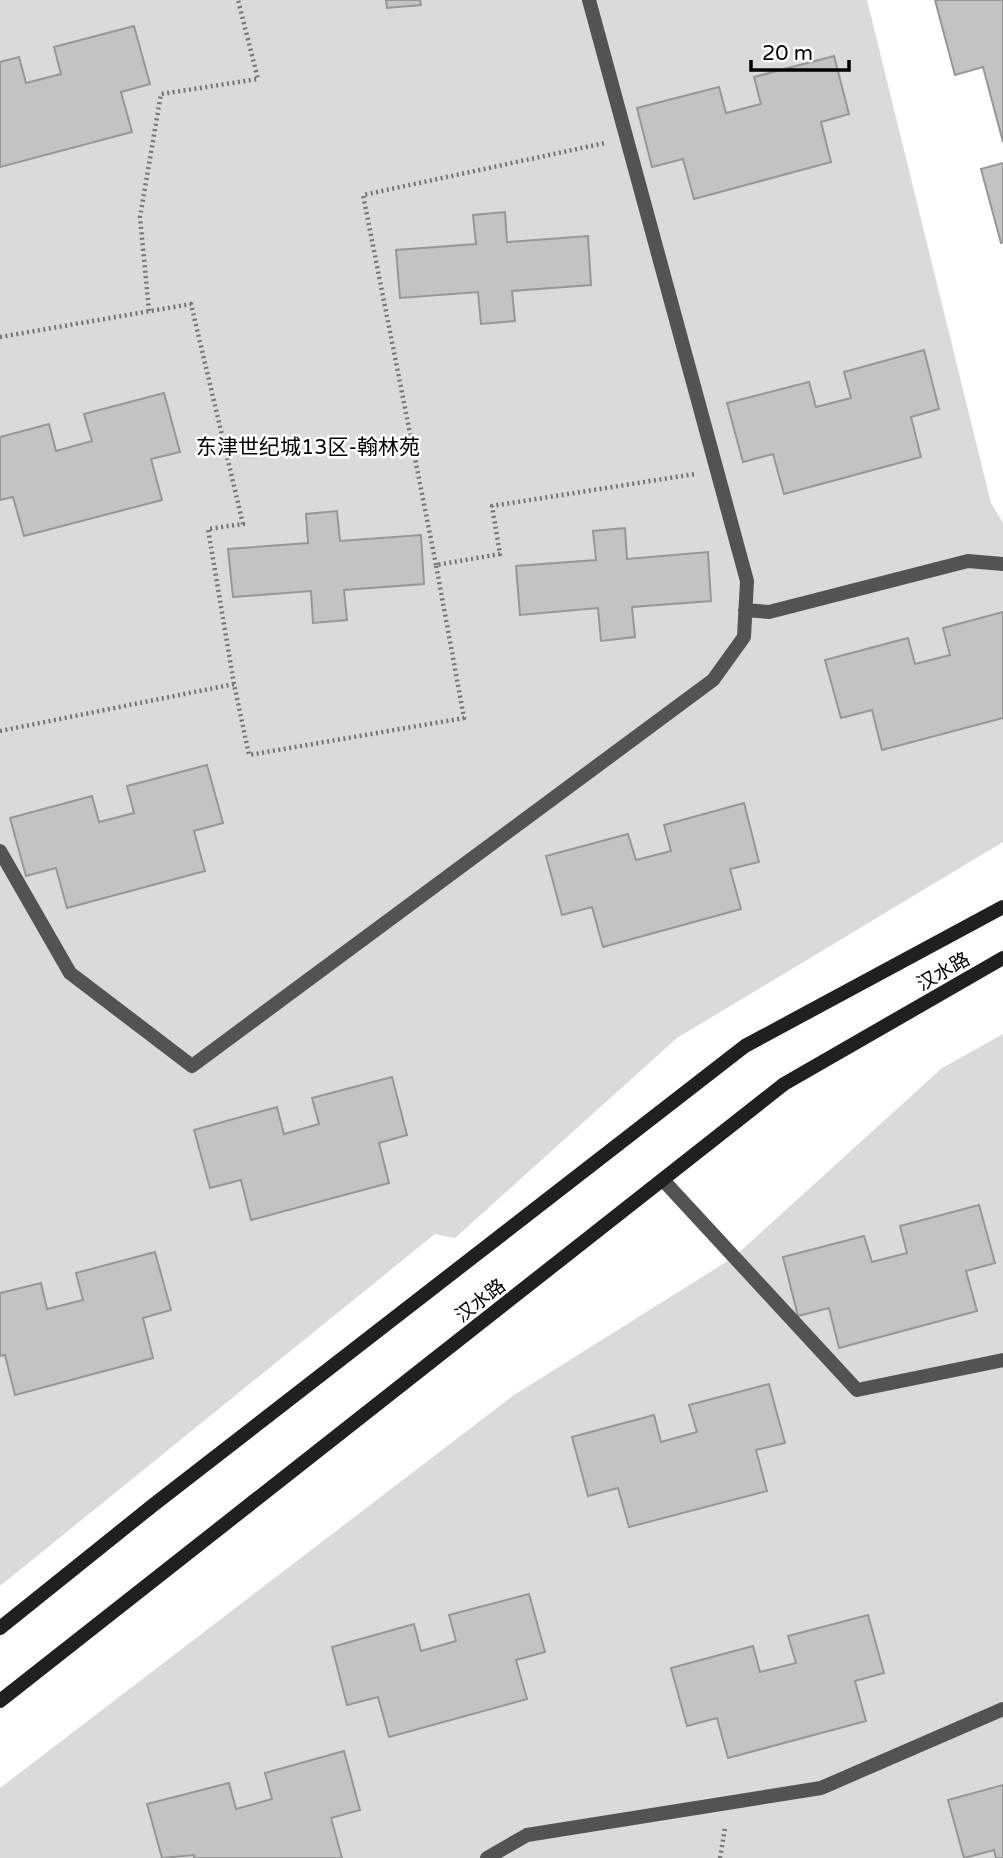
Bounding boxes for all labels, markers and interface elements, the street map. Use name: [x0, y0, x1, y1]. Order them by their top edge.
scale bar: [751, 28, 849, 72]
text: 20 m: [762, 41, 813, 66]
district label: 东津世纪城13区-翰林苑: [196, 435, 420, 460]
street label: 汉水路: [913, 948, 974, 996]
street label: 汉水路: [451, 1275, 510, 1327]

